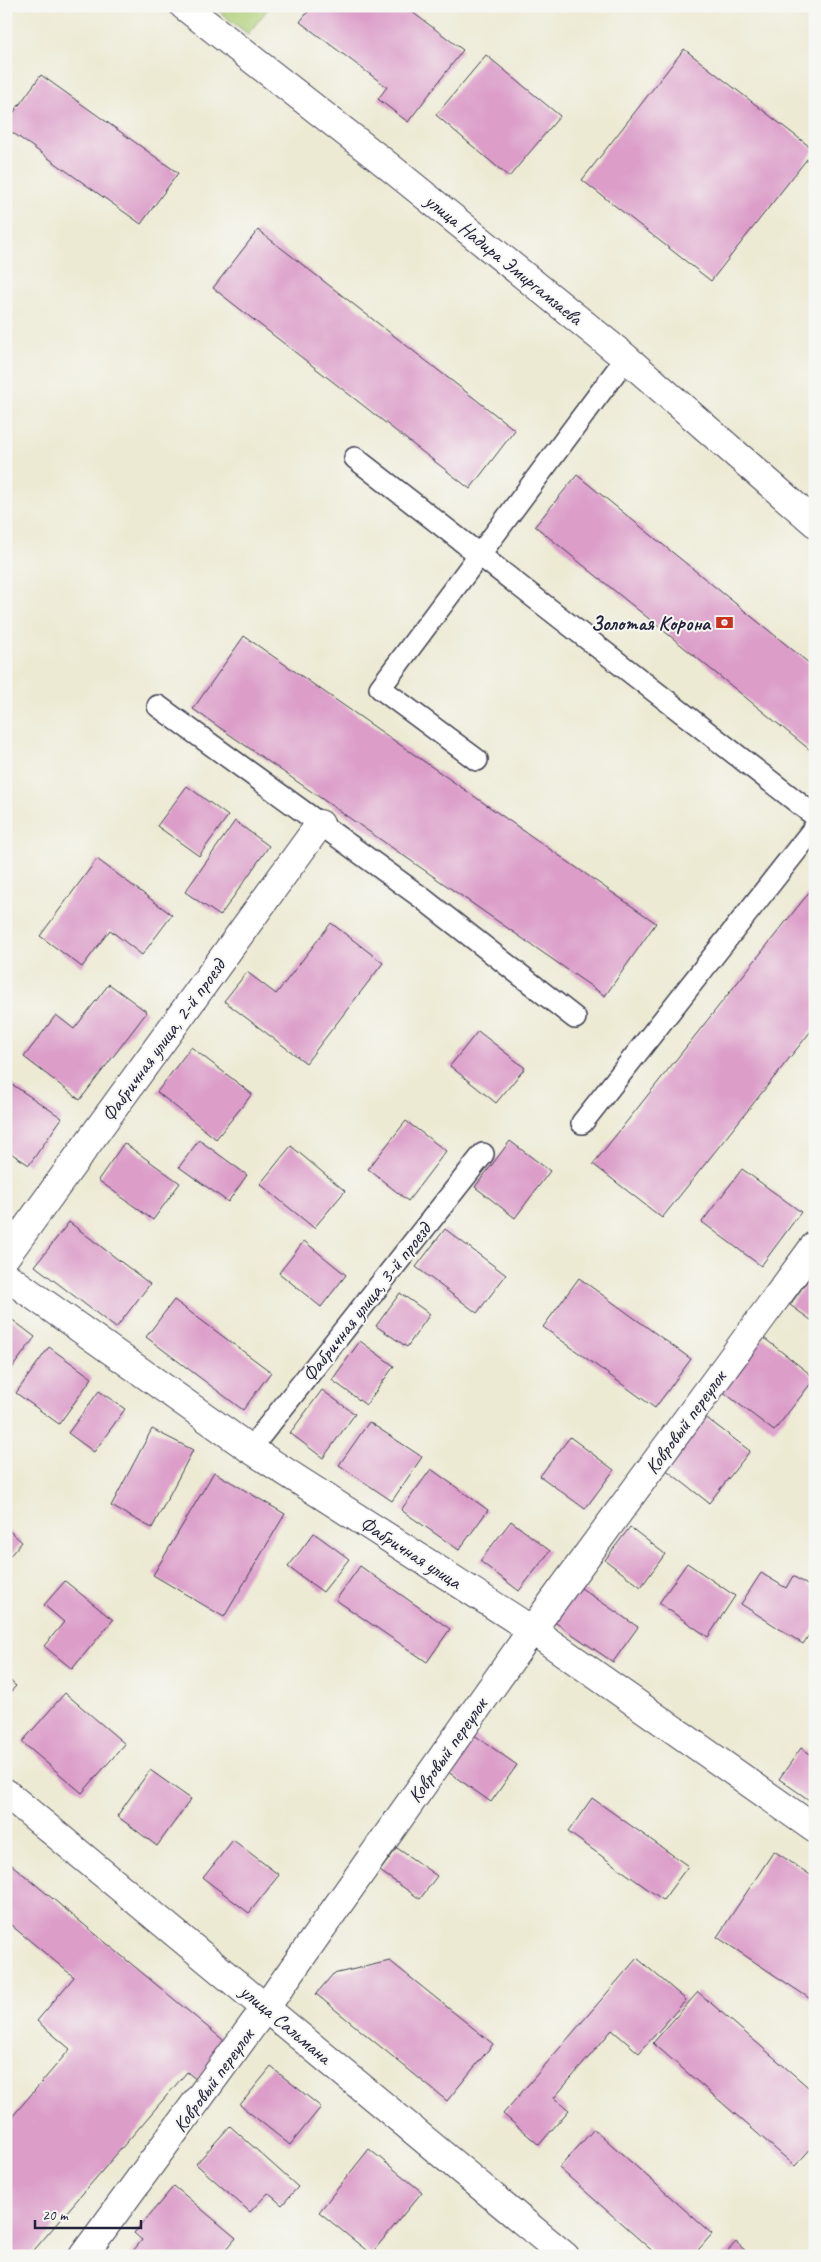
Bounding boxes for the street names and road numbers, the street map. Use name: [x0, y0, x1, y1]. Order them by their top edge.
street label: улица Надира Эмиргамзаева: [419, 188, 589, 332]
street label: Фабричная улица, 2-й проезд: [96, 952, 232, 1127]
street label: Фабричная улица, 3-й проезд: [296, 1216, 438, 1387]
street label: Ковровый переулок: [639, 1364, 732, 1479]
street label: Фабричная улица: [355, 1510, 467, 1595]
street label: Ковровый переулок: [402, 1692, 494, 1807]
street label: улица Сальмана: [234, 1978, 338, 2071]
street label: Ковровый переулок: [167, 2022, 260, 2137]

